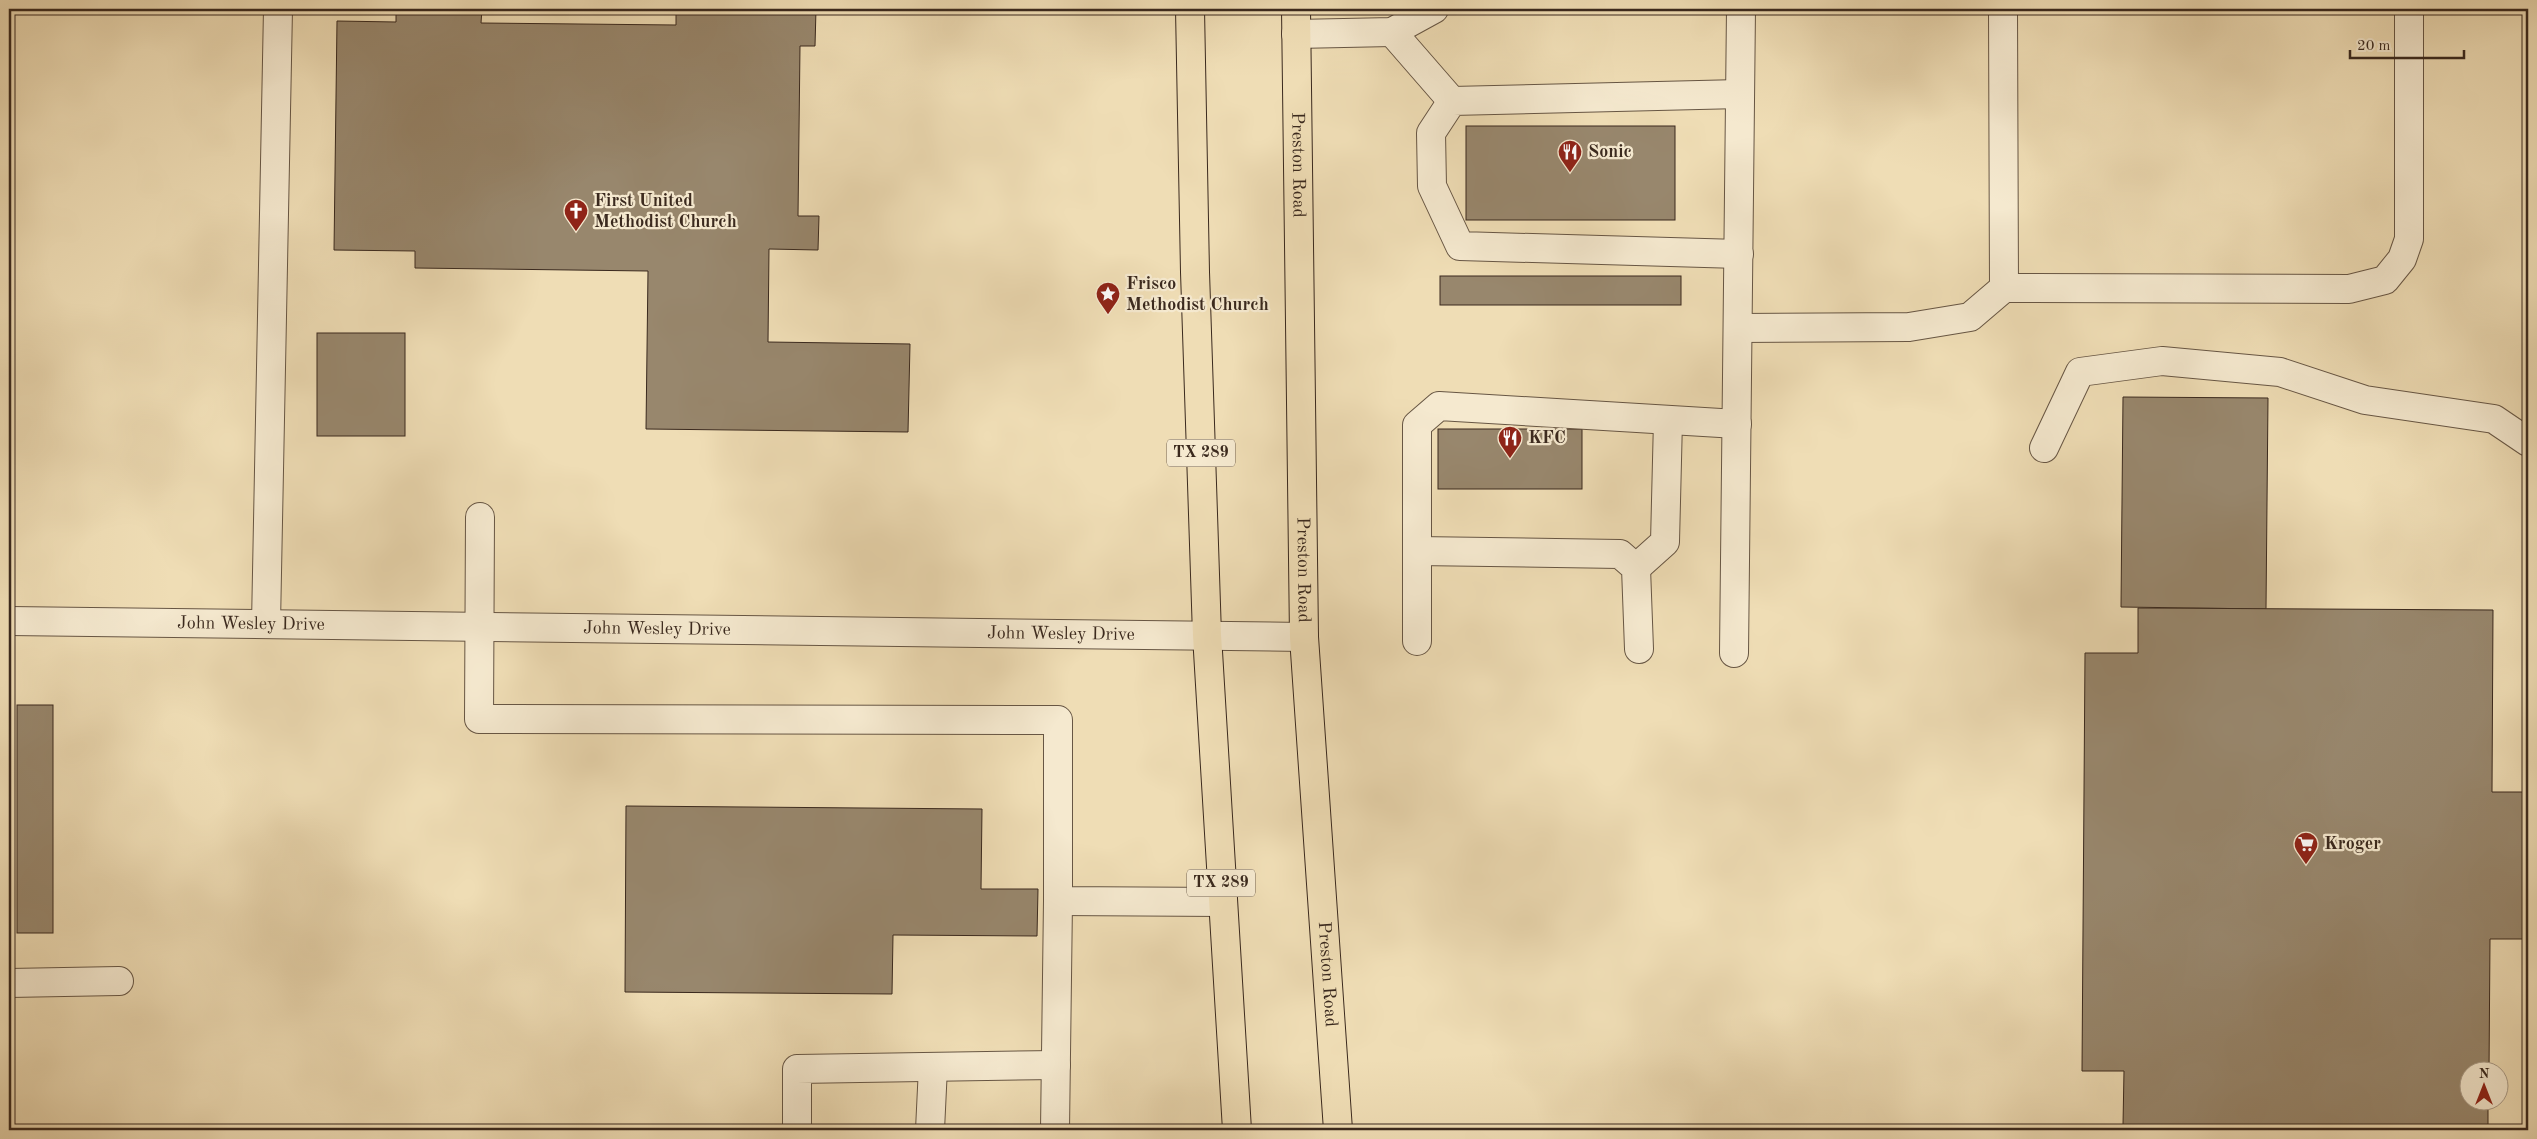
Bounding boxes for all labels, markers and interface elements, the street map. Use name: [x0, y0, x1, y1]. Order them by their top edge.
scale bar: [2350, 28, 2463, 60]
text: 20 m: [2357, 39, 2391, 54]
street label: Preston Road: [1288, 112, 1308, 218]
restaurant icon: Sonic: [1557, 139, 1583, 173]
place label: Sonic: [1588, 143, 1632, 161]
place label: First United Methodist Church: [594, 192, 737, 231]
church icon: First United Methodist Church: [563, 198, 589, 232]
place label: Frisco Methodist Church: [1126, 275, 1269, 314]
place icon: Frisco Methodist Church: [1095, 281, 1121, 315]
restaurant icon: KFC: [1497, 425, 1523, 459]
place label: KFC: [1528, 429, 1566, 447]
road number: TX 289: [1167, 439, 1235, 466]
street label: Preston Road: [1293, 517, 1313, 623]
street label: John Wesley Drive: [177, 614, 325, 634]
street label: John Wesley Drive: [583, 619, 731, 639]
street label: John Wesley Drive: [987, 624, 1135, 644]
supermarket icon: Kroger: [2293, 831, 2319, 865]
place label: Kroger: [2324, 835, 2381, 853]
road number: TX 289: [1187, 870, 1255, 896]
street label: Preston Road: [1315, 921, 1340, 1028]
north arrow: [2460, 1062, 2510, 1112]
text: N: [2479, 1067, 2490, 1081]

